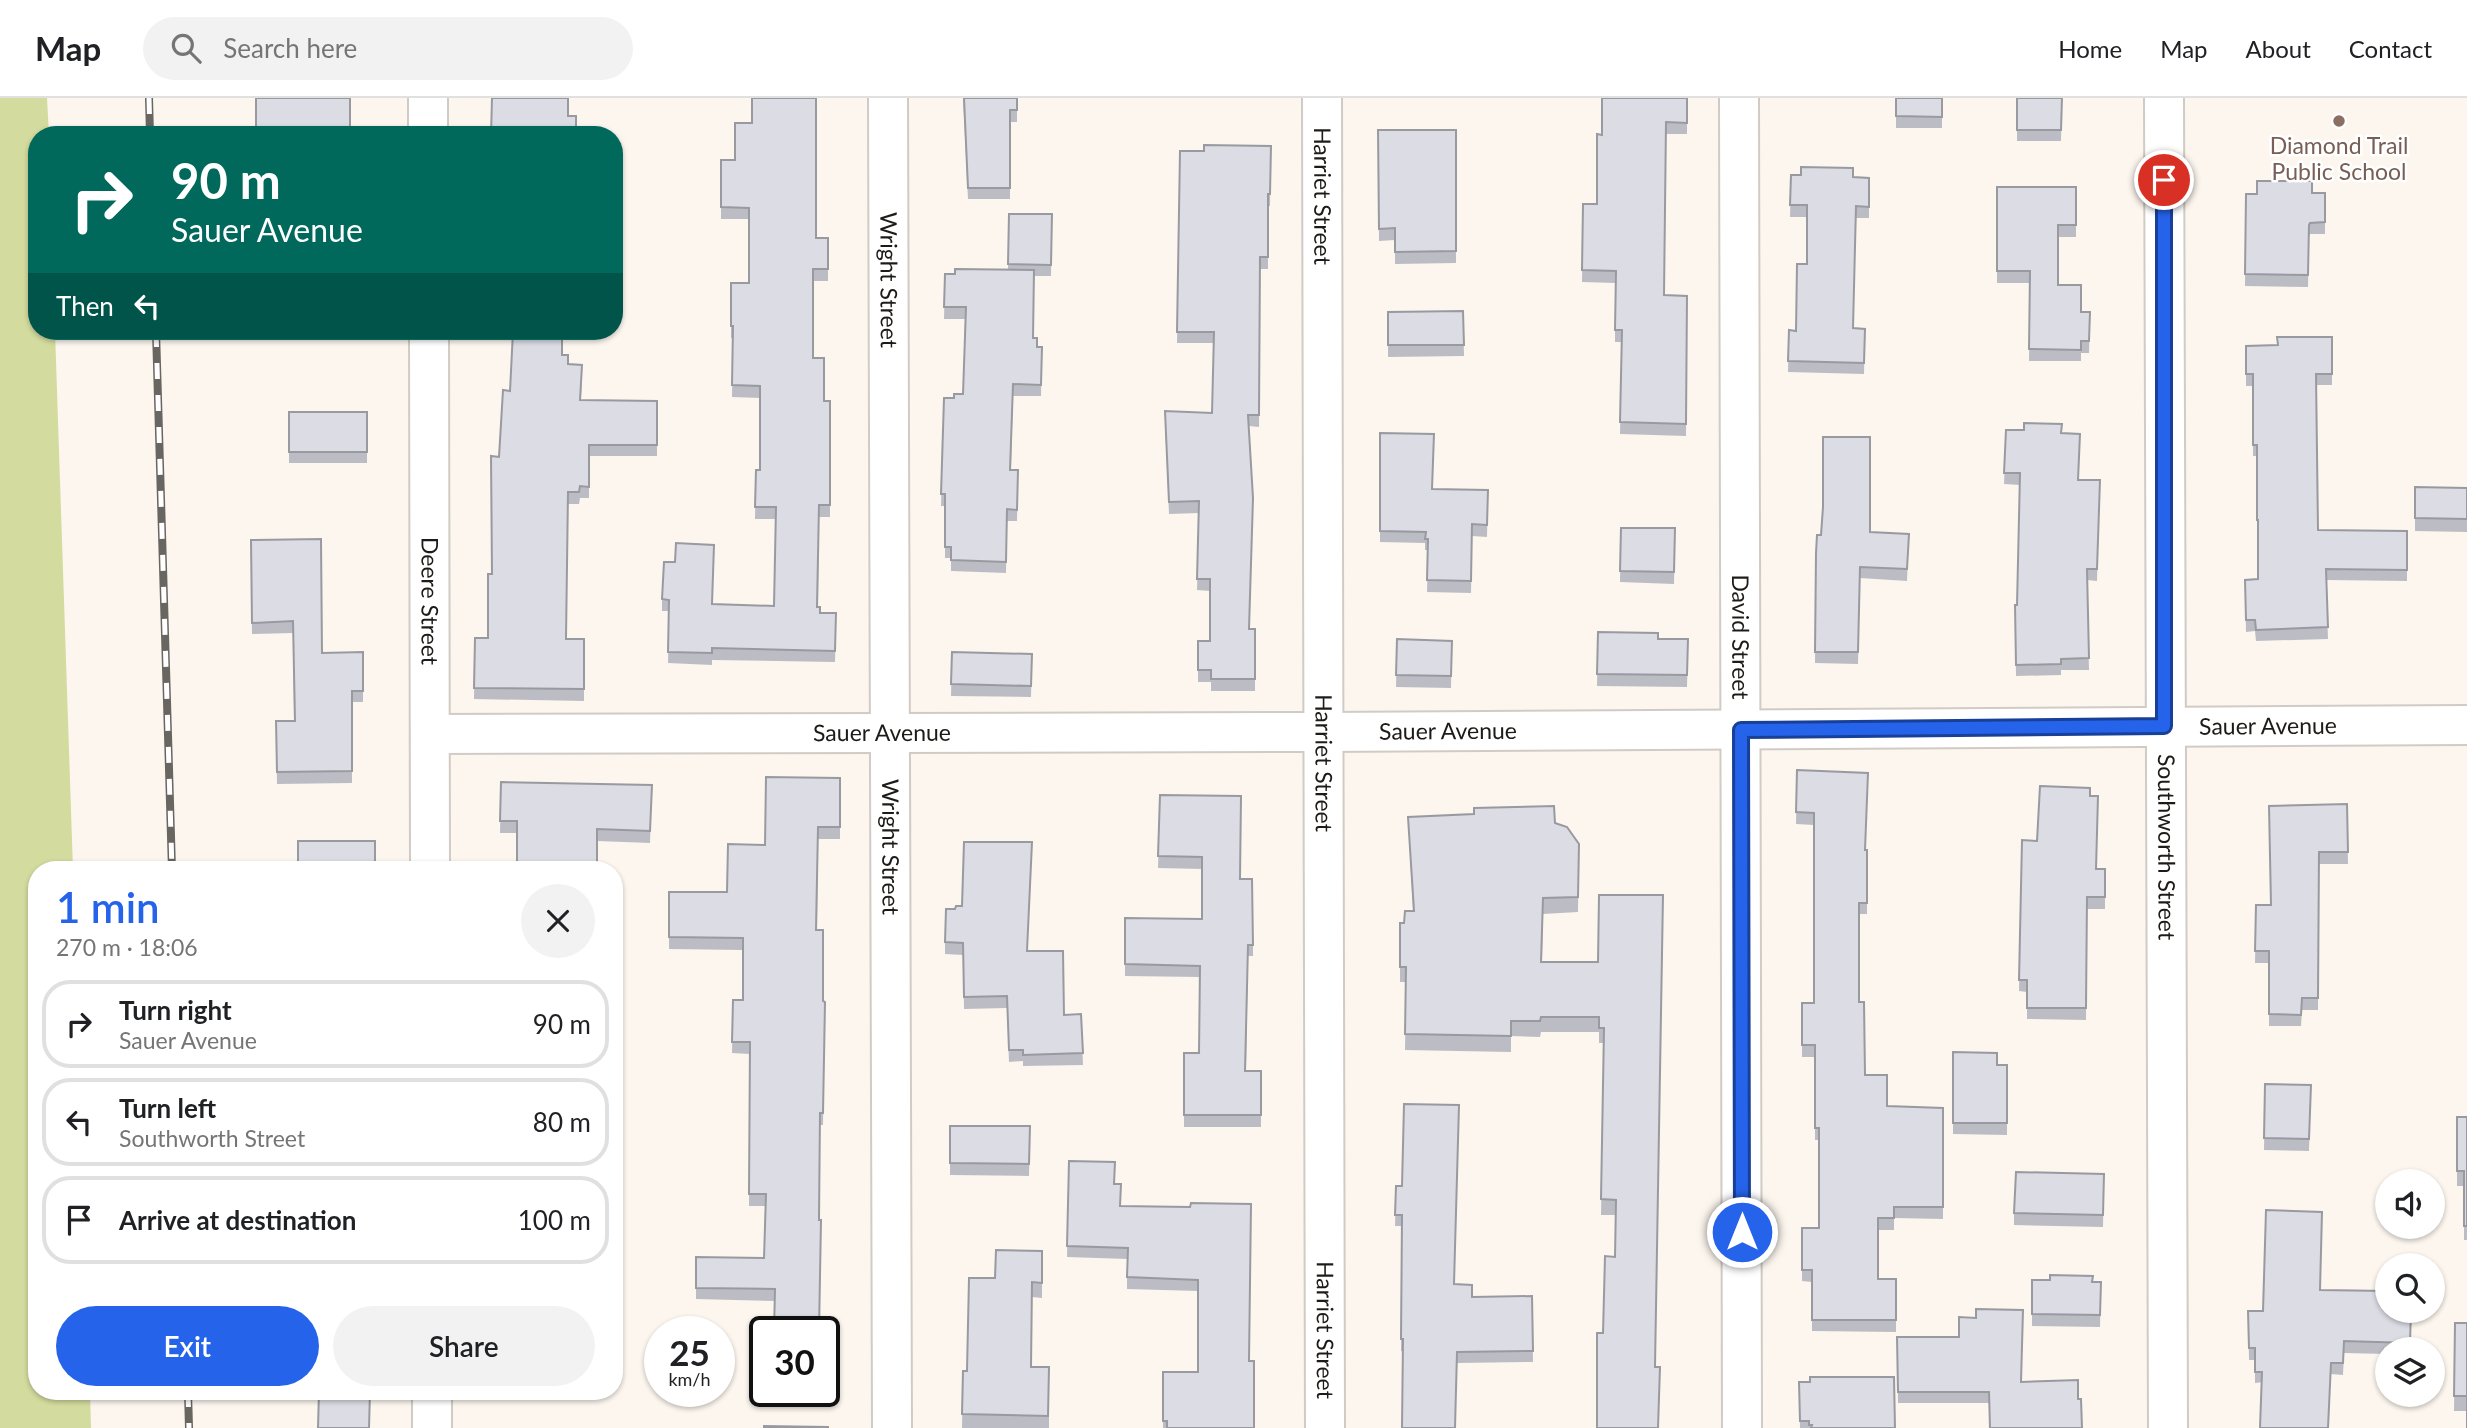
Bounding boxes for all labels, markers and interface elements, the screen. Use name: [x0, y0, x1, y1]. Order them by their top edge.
search box: [143, 17, 633, 80]
text: Map: [35, 28, 101, 68]
icon: search: [167, 29, 205, 67]
text: Search here: [223, 32, 357, 64]
text: Home: [2058, 34, 2122, 63]
text: Map: [2160, 34, 2208, 63]
text: About: [2246, 34, 2311, 63]
text: Contact: [2349, 34, 2432, 63]
marker: Diamond Trail Public School: [2331, 113, 2347, 129]
street label: Harriet Street: [1309, 127, 1337, 266]
place label: Diamond Trail Public School: [2270, 131, 2408, 185]
pin: [2134, 150, 2194, 210]
text: 90 m: [171, 151, 281, 209]
icon: right: [56, 154, 147, 245]
icon: arrive: [2145, 161, 2183, 199]
text: Sauer Avenue: [171, 210, 363, 249]
street label: Wright Street: [875, 212, 904, 349]
icon: left: [128, 287, 166, 325]
text: Then: [56, 290, 114, 322]
street label: Deere Street: [416, 537, 445, 666]
street label: David Street: [1727, 574, 1755, 700]
street label: Harriet Street: [1310, 694, 1339, 833]
street label: Sauer Avenue: [2199, 711, 2337, 740]
street label: Sauer Avenue: [1379, 716, 1517, 745]
street label: Sauer Avenue: [813, 718, 951, 746]
street label: Southworth Street: [2153, 754, 2182, 941]
street label: Wright Street: [877, 779, 905, 916]
text: 1 min: [56, 882, 160, 932]
button: close: [521, 884, 595, 958]
text: 270 m · 18:06: [56, 933, 198, 961]
text: Turn right: [119, 994, 232, 1026]
icon: right: [60, 1005, 98, 1043]
text: 90 m: [533, 1008, 591, 1040]
text: Sauer Avenue: [119, 1026, 257, 1054]
text: Turn left: [119, 1092, 216, 1124]
icon: left: [60, 1103, 98, 1141]
text: 80 m: [533, 1106, 591, 1138]
text: Southworth Street: [119, 1124, 305, 1152]
map controls: [2375, 1169, 2445, 1407]
button: sound: [2375, 1169, 2445, 1239]
position arrow: [1705, 1195, 1779, 1269]
icon: arrive: [60, 1201, 98, 1239]
text: Arrive at destination: [119, 1204, 356, 1236]
text: 100 m: [518, 1204, 591, 1236]
button: search: [2375, 1253, 2445, 1323]
street label: Harriet Street: [1312, 1261, 1340, 1400]
button: Exit: [56, 1306, 319, 1386]
button: Share: [333, 1306, 595, 1386]
speed limit sign: 30: [749, 1316, 840, 1407]
text: 25: [669, 1331, 710, 1373]
button: layers: [2375, 1337, 2445, 1407]
text: km/h: [668, 1368, 711, 1390]

